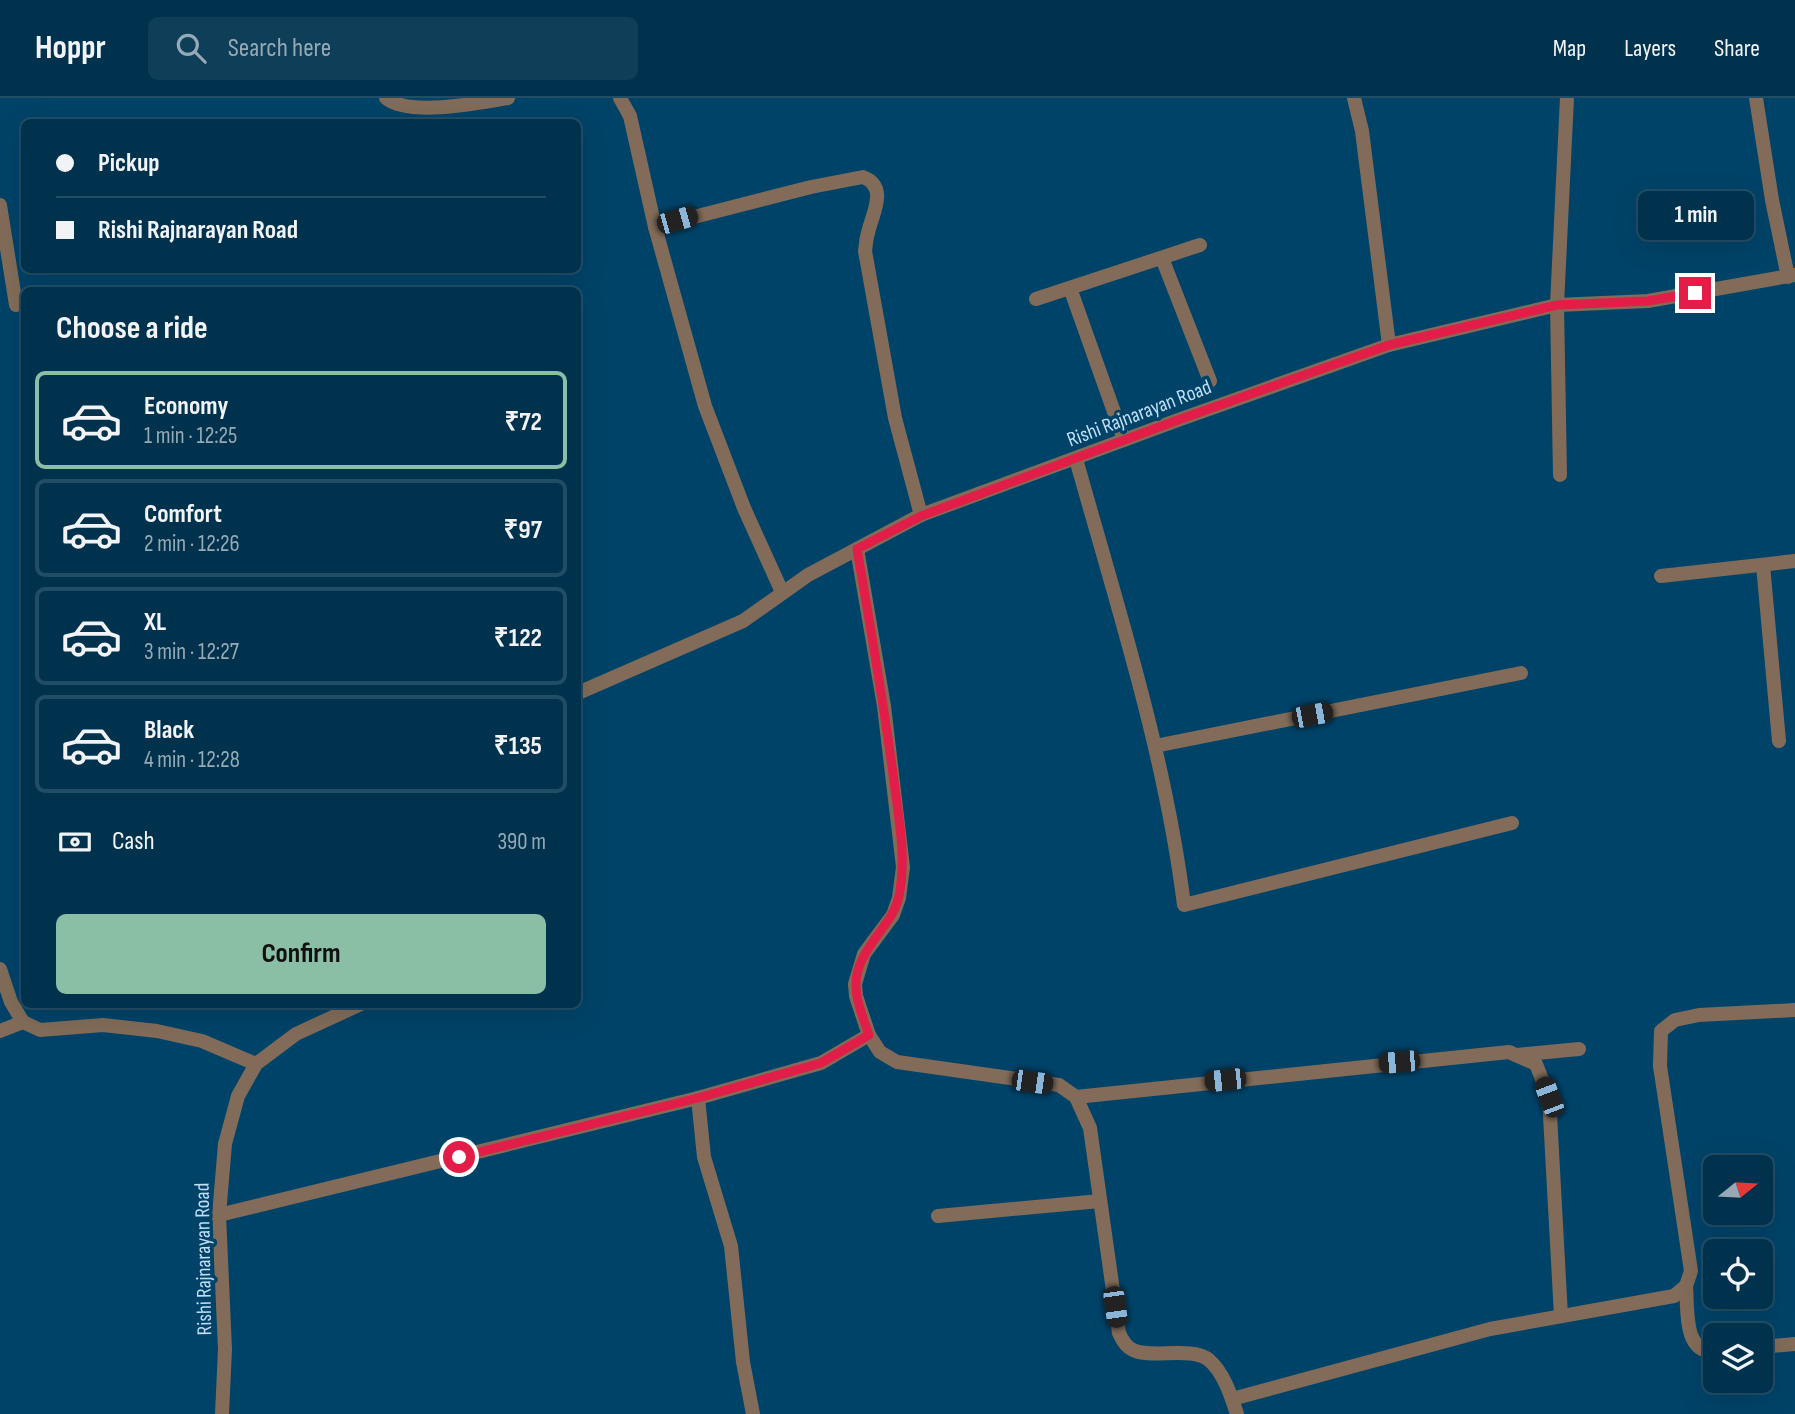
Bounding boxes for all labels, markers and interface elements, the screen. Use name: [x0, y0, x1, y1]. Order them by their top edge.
search box: [148, 17, 638, 80]
text: Hoppr: [35, 28, 106, 68]
icon: search: [172, 29, 210, 67]
text: Search here: [228, 33, 331, 64]
text: Map: [1553, 34, 1586, 63]
text: Layers: [1624, 34, 1676, 63]
text: Share: [1714, 34, 1760, 63]
text: Pickup: [98, 148, 160, 179]
callout: 1 min: [1637, 192, 1753, 240]
text: 1 min: [1675, 201, 1717, 229]
car: [654, 204, 701, 236]
text: Rishi Rajnarayan Road: [98, 215, 298, 246]
route end: [1679, 277, 1711, 309]
text: Choose a ride: [56, 309, 208, 348]
street label: Rishi Rajnarayan Road: [1063, 374, 1215, 452]
icon: car: [60, 389, 123, 452]
text: Economy: [144, 391, 228, 422]
text: ₹72: [504, 407, 542, 438]
text: 1 min · 12:25: [144, 422, 237, 450]
icon: car: [60, 497, 123, 560]
text: Comfort: [144, 499, 222, 530]
text: ₹97: [503, 515, 542, 546]
text: 2 min · 12:26: [144, 530, 240, 558]
icon: car: [60, 605, 123, 668]
text: XL: [144, 607, 166, 638]
text: ₹122: [494, 623, 542, 654]
text: 3 min · 12:27: [144, 638, 239, 666]
car: [1290, 701, 1335, 729]
icon: car: [60, 713, 123, 776]
text: Black: [144, 715, 194, 746]
text: ₹135: [494, 731, 542, 762]
text: 4 min · 12:28: [144, 746, 240, 774]
icon: cash: [56, 823, 94, 861]
text: Cash: [112, 826, 155, 857]
text: 390 m: [497, 828, 546, 856]
button: Confirm: [56, 914, 546, 994]
car: [1378, 1050, 1421, 1074]
car: [1204, 1067, 1247, 1093]
car: [1010, 1069, 1055, 1095]
car: [1532, 1074, 1567, 1120]
route start: [443, 1141, 475, 1173]
north arrow: [1703, 1155, 1773, 1225]
map controls: [1703, 1155, 1773, 1393]
street label: Rishi Rajnarayan Road: [190, 1183, 217, 1335]
button: locate: [1703, 1239, 1773, 1309]
car: [1102, 1285, 1129, 1329]
button: layers: [1703, 1323, 1773, 1393]

